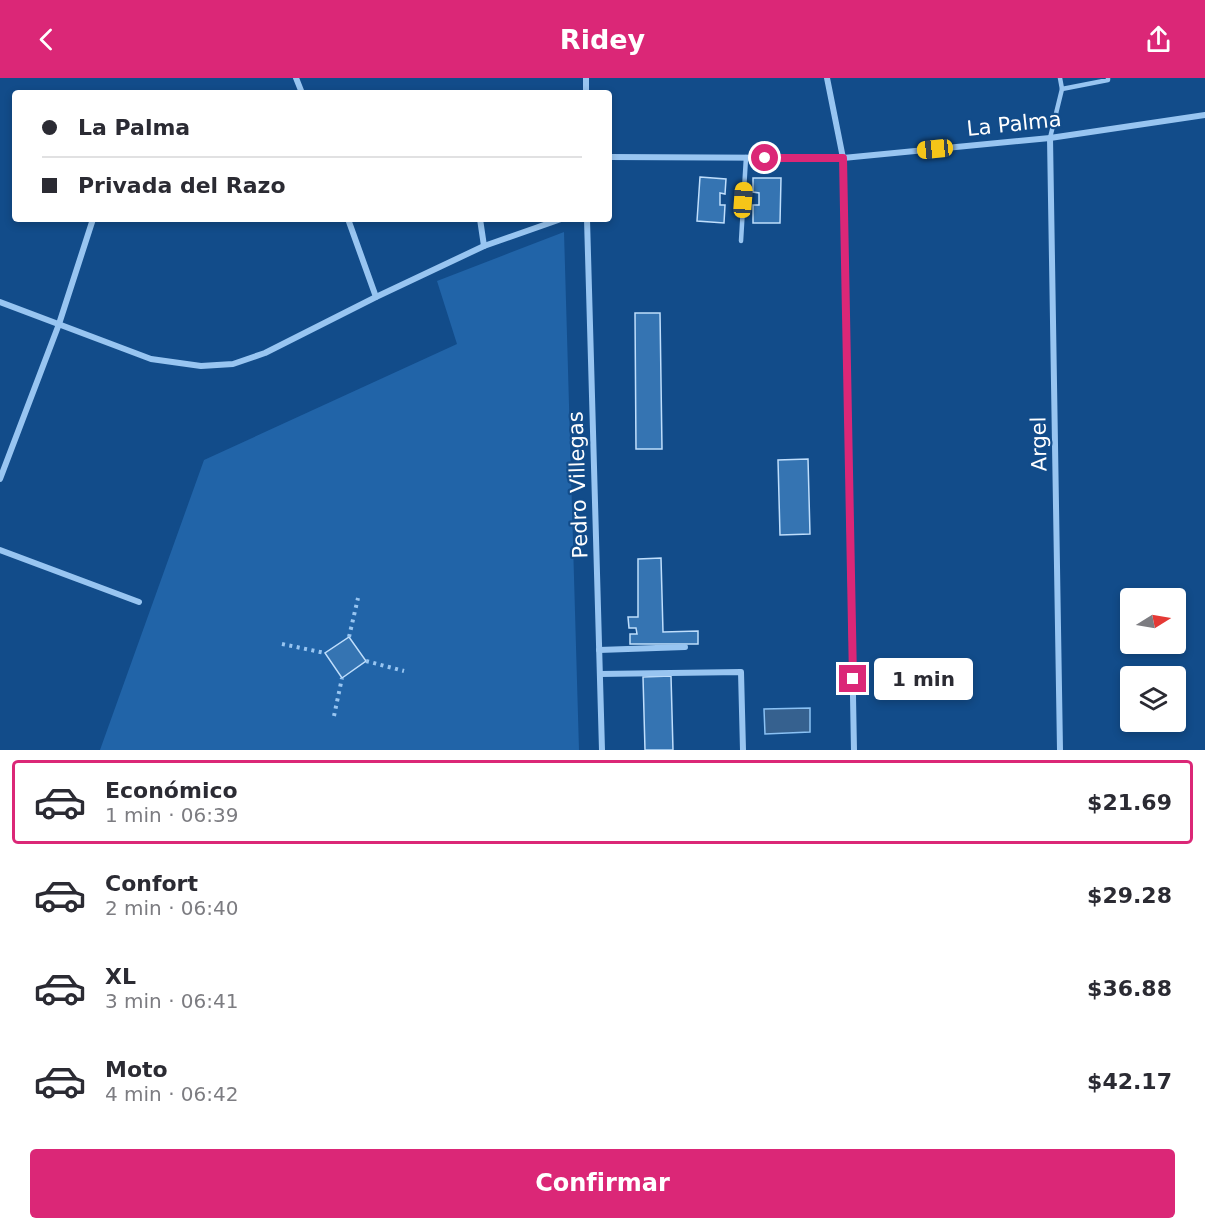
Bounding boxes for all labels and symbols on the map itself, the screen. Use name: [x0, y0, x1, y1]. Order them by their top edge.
street label: La Palma: [966, 107, 1062, 141]
car: [916, 138, 954, 160]
route start: [751, 144, 778, 171]
car: [733, 181, 753, 219]
street label: Pedro Villegas: [563, 411, 593, 559]
street label: Argel: [1027, 416, 1051, 472]
north arrow: [1120, 588, 1186, 654]
callout: 1 min: [874, 658, 973, 700]
route end: [839, 665, 866, 692]

